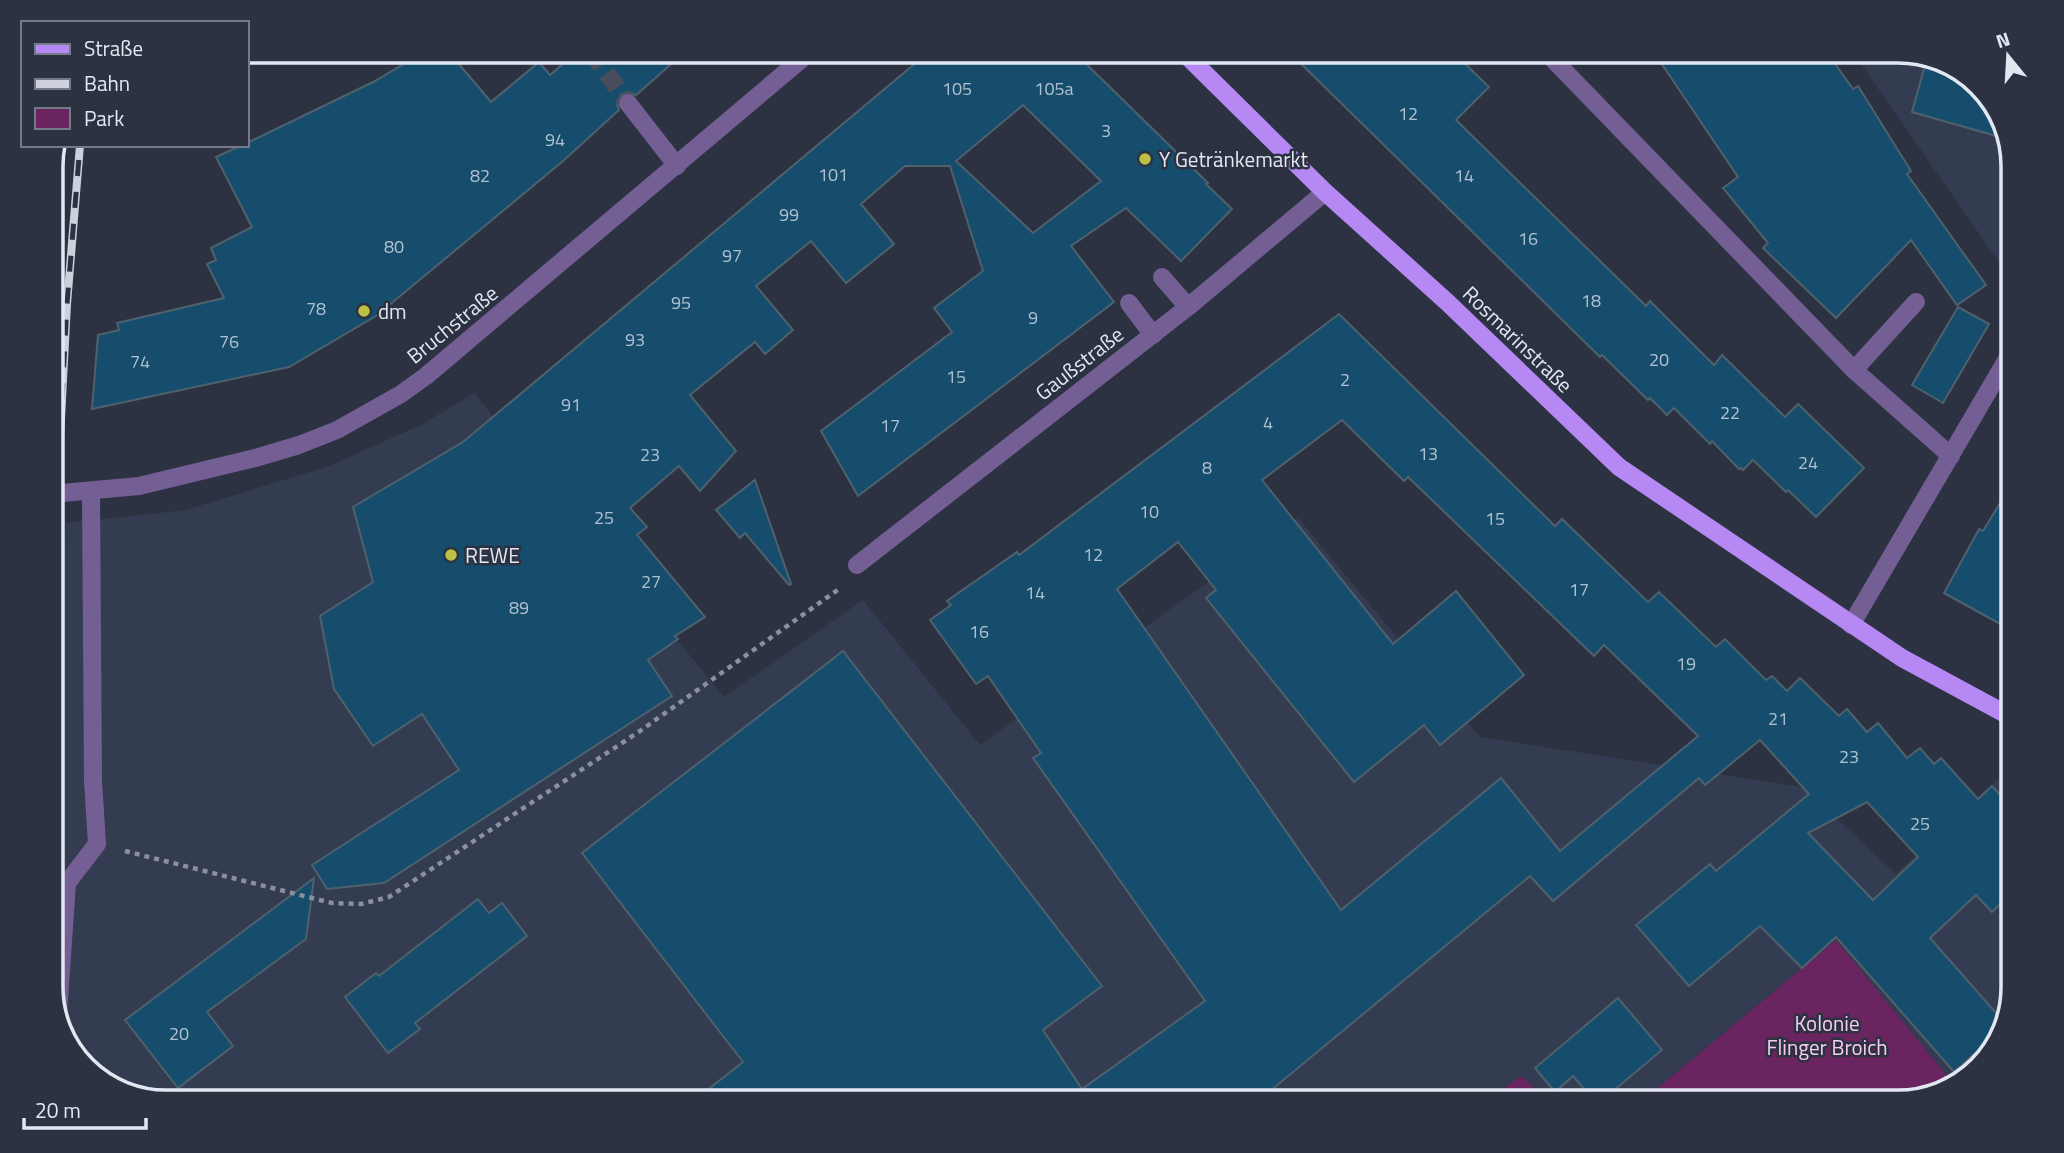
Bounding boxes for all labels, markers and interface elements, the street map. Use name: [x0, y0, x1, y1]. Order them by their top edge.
legend: [21, 21, 248, 147]
north arrow: [1973, 21, 2043, 91]
text: N: [1992, 24, 2013, 55]
text: Straße: [84, 32, 143, 64]
text: Bahn: [84, 67, 130, 99]
house number: 105: [942, 75, 972, 102]
house number: 105a: [1034, 75, 1074, 102]
house number: 12: [1398, 100, 1418, 127]
text: Park: [84, 102, 124, 134]
house number: 3: [1101, 117, 1111, 144]
house number: 94: [545, 126, 565, 153]
place label: Y Getränkemarkt: [1159, 143, 1309, 175]
marker: Y Getränkemarkt: [1137, 151, 1153, 167]
house number: 101: [818, 161, 848, 188]
house number: 82: [470, 162, 490, 189]
house number: 14: [1454, 162, 1474, 189]
house number: 99: [779, 201, 799, 228]
house number: 16: [1518, 225, 1538, 252]
house number: 80: [384, 233, 404, 260]
house number: 97: [722, 242, 742, 269]
street label: Bruchstraße: [399, 277, 505, 371]
street label: Rosmarinstraße: [1456, 278, 1580, 400]
house number: 18: [1581, 287, 1601, 314]
house number: 95: [671, 289, 691, 316]
house number: 78: [306, 295, 326, 322]
place label: dm: [378, 295, 407, 327]
marker: dm: [356, 303, 372, 319]
house number: 9: [1028, 304, 1038, 331]
street label: Gaußstraße: [1028, 318, 1130, 408]
house number: 93: [625, 326, 645, 353]
house number: 76: [219, 328, 239, 355]
house number: 20: [1649, 346, 1669, 373]
house number: 74: [130, 348, 150, 375]
house number: 15: [946, 363, 966, 390]
house number: 2: [1340, 366, 1350, 393]
house number: 91: [561, 391, 581, 418]
house number: 22: [1720, 399, 1740, 426]
house number: 4: [1263, 409, 1273, 436]
house number: 17: [880, 412, 900, 439]
house number: 13: [1418, 440, 1438, 467]
house number: 23: [640, 441, 660, 468]
house number: 24: [1798, 449, 1818, 476]
house number: 8: [1202, 454, 1212, 481]
house number: 10: [1139, 498, 1159, 525]
house number: 25: [594, 504, 614, 531]
house number: 15: [1485, 505, 1505, 532]
place label: REWE: [465, 539, 520, 571]
house number: 12: [1083, 541, 1103, 568]
marker: REWE: [443, 547, 459, 563]
house number: 27: [641, 568, 661, 595]
house number: 17: [1569, 576, 1589, 603]
house number: 14: [1025, 579, 1045, 606]
house number: 89: [509, 594, 529, 621]
house number: 16: [969, 618, 989, 645]
house number: 19: [1676, 650, 1696, 677]
house number: 21: [1768, 705, 1788, 732]
house number: 23: [1839, 743, 1859, 770]
house number: 25: [1910, 810, 1930, 837]
park label: Kolonie Flinger Broich: [1766, 1007, 1888, 1063]
house number: 20: [169, 1020, 189, 1047]
scale bar: [24, 1086, 147, 1130]
text: 20 m: [35, 1094, 81, 1126]

